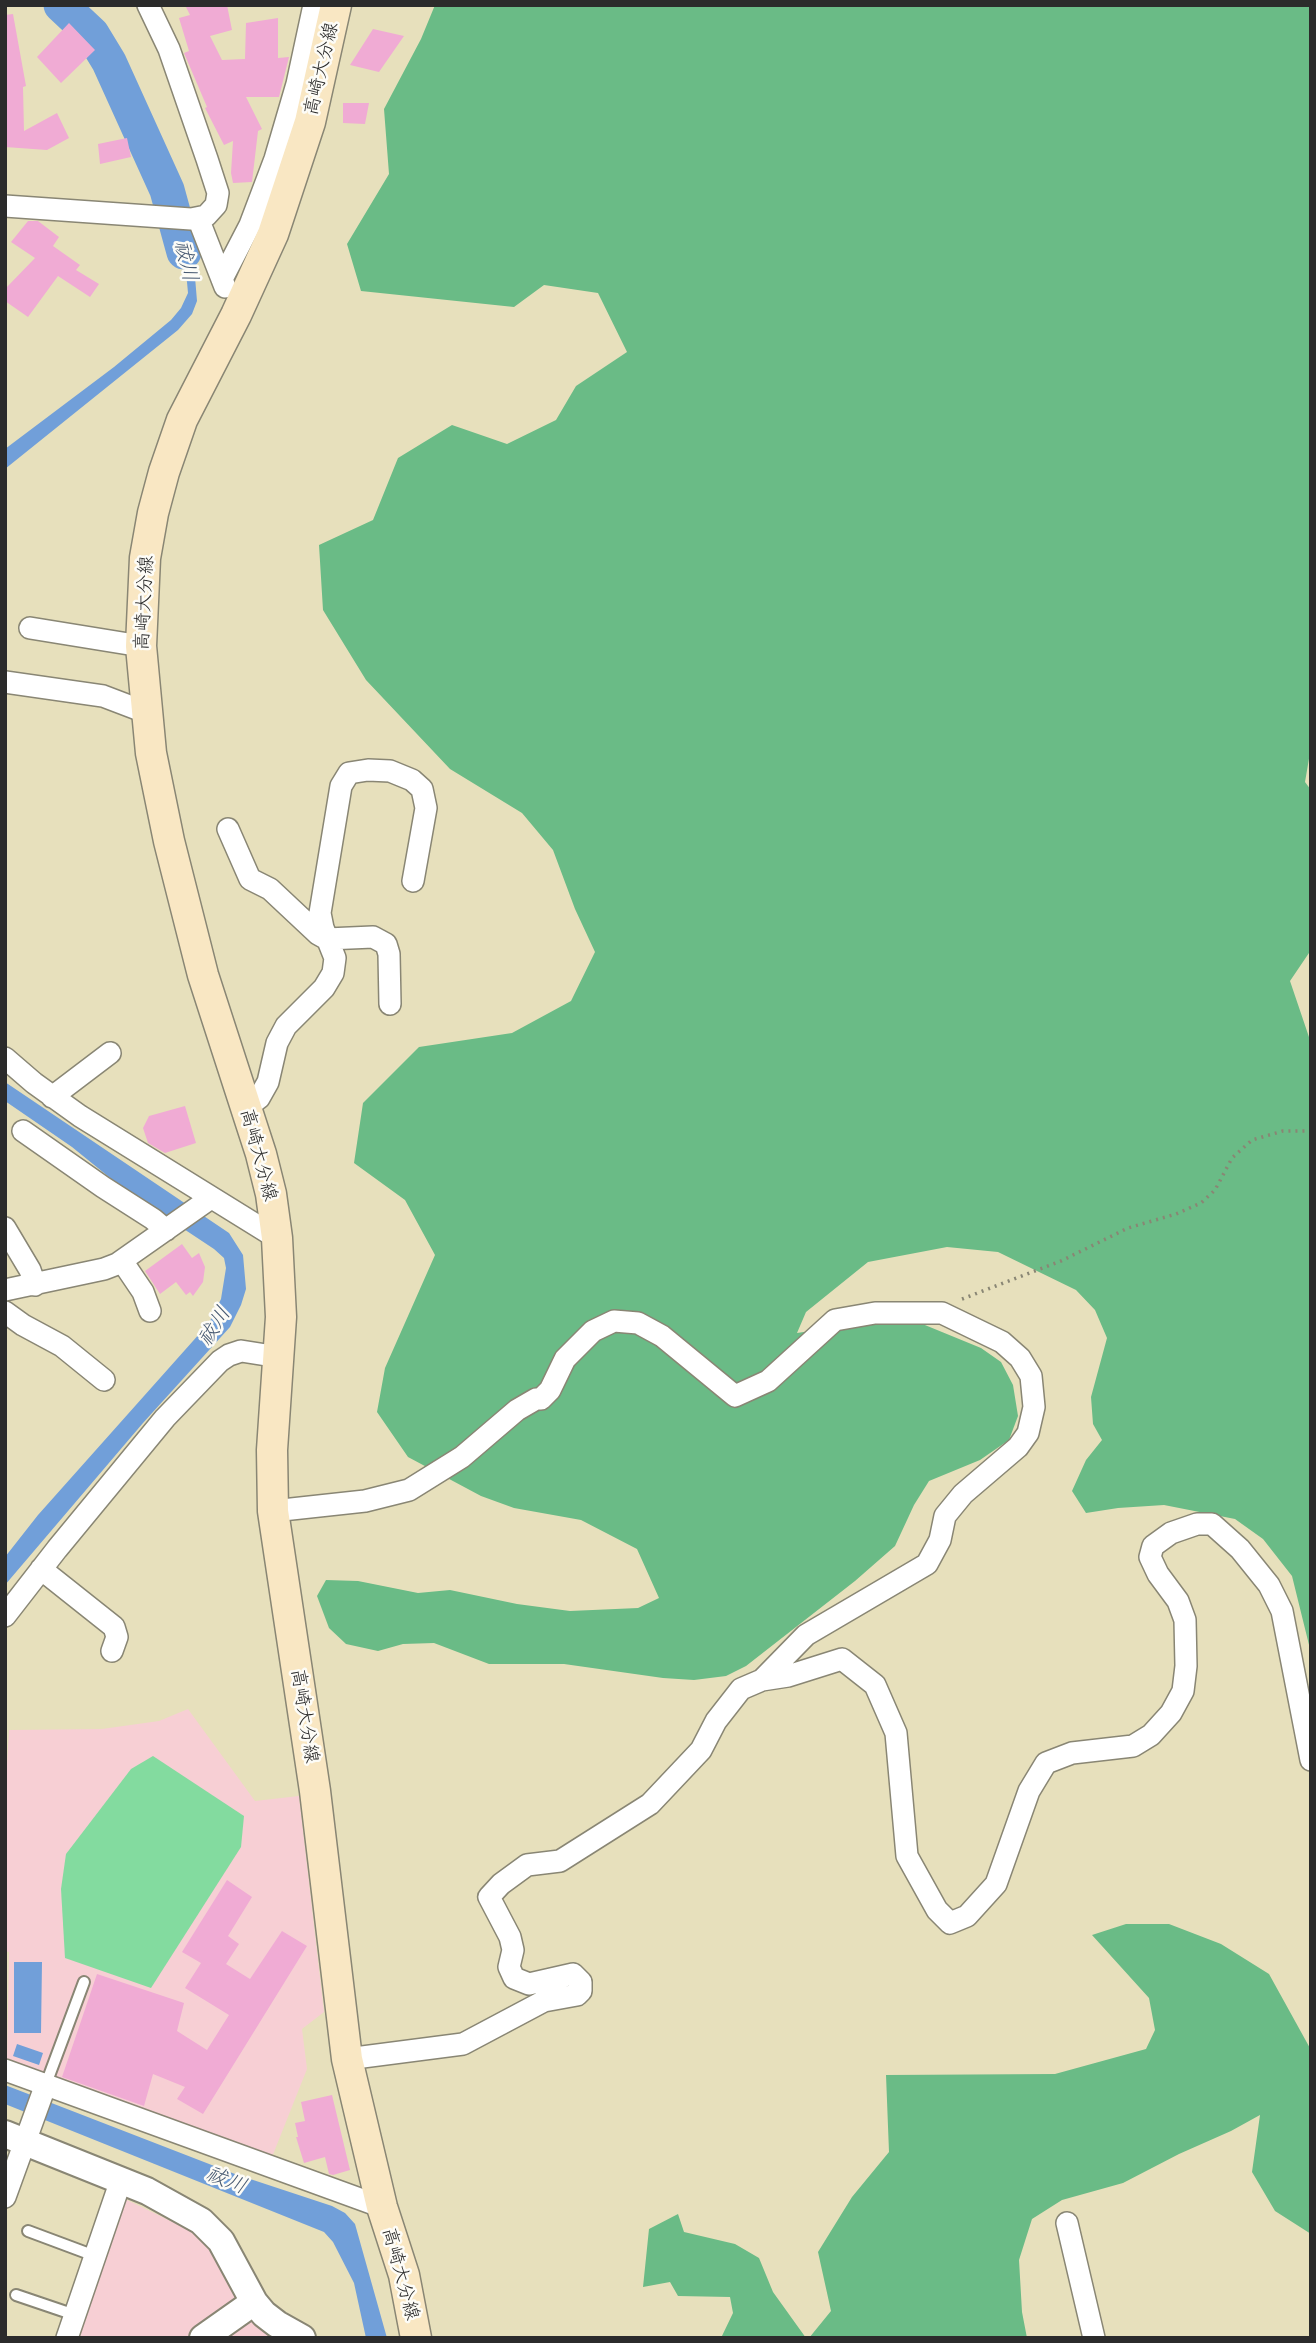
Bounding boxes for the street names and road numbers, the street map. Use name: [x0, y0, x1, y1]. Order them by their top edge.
street label: 高崎大分線: [300, 20, 344, 118]
street label: 高崎大分線: [131, 555, 159, 651]
street label: 高崎大分線: [235, 1106, 281, 1204]
street label: 高崎大分線: [285, 1667, 323, 1765]
street label: 高崎大分線: [377, 2225, 423, 2323]

